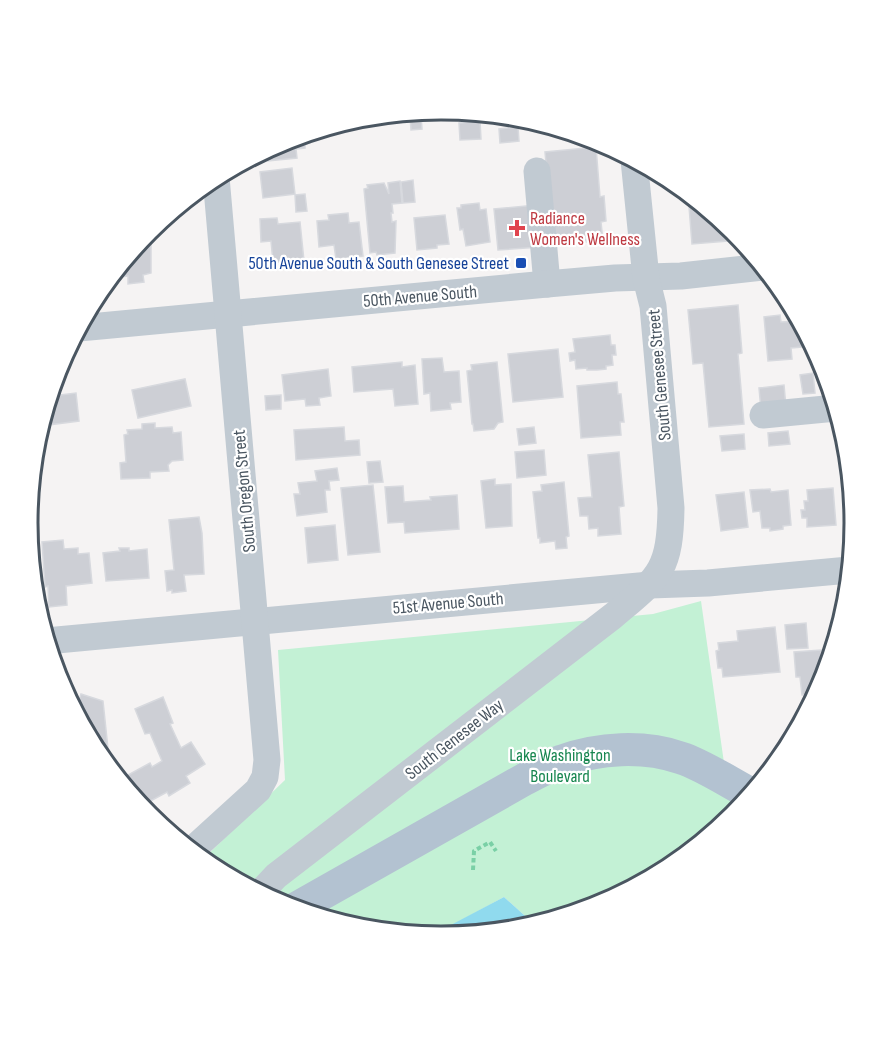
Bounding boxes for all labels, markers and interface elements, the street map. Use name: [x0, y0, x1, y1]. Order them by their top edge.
place label: Radiance Women's Wellness: [530, 208, 640, 250]
marker: Radiance Women's Wellness: [508, 219, 526, 237]
place label: 50th Avenue South & South Genesee Street: [248, 253, 510, 274]
marker: 50th Avenue South & South Genesee Street: [514, 256, 528, 270]
street label: 50th Avenue South: [362, 281, 478, 312]
street label: South Genesee Street: [643, 308, 676, 441]
street label: South Oregon Street: [229, 428, 260, 553]
street label: 51st Avenue South: [392, 588, 504, 619]
street label: South Genesee Way: [401, 695, 508, 784]
park label: Lake Washington Boulevard: [509, 745, 611, 787]

